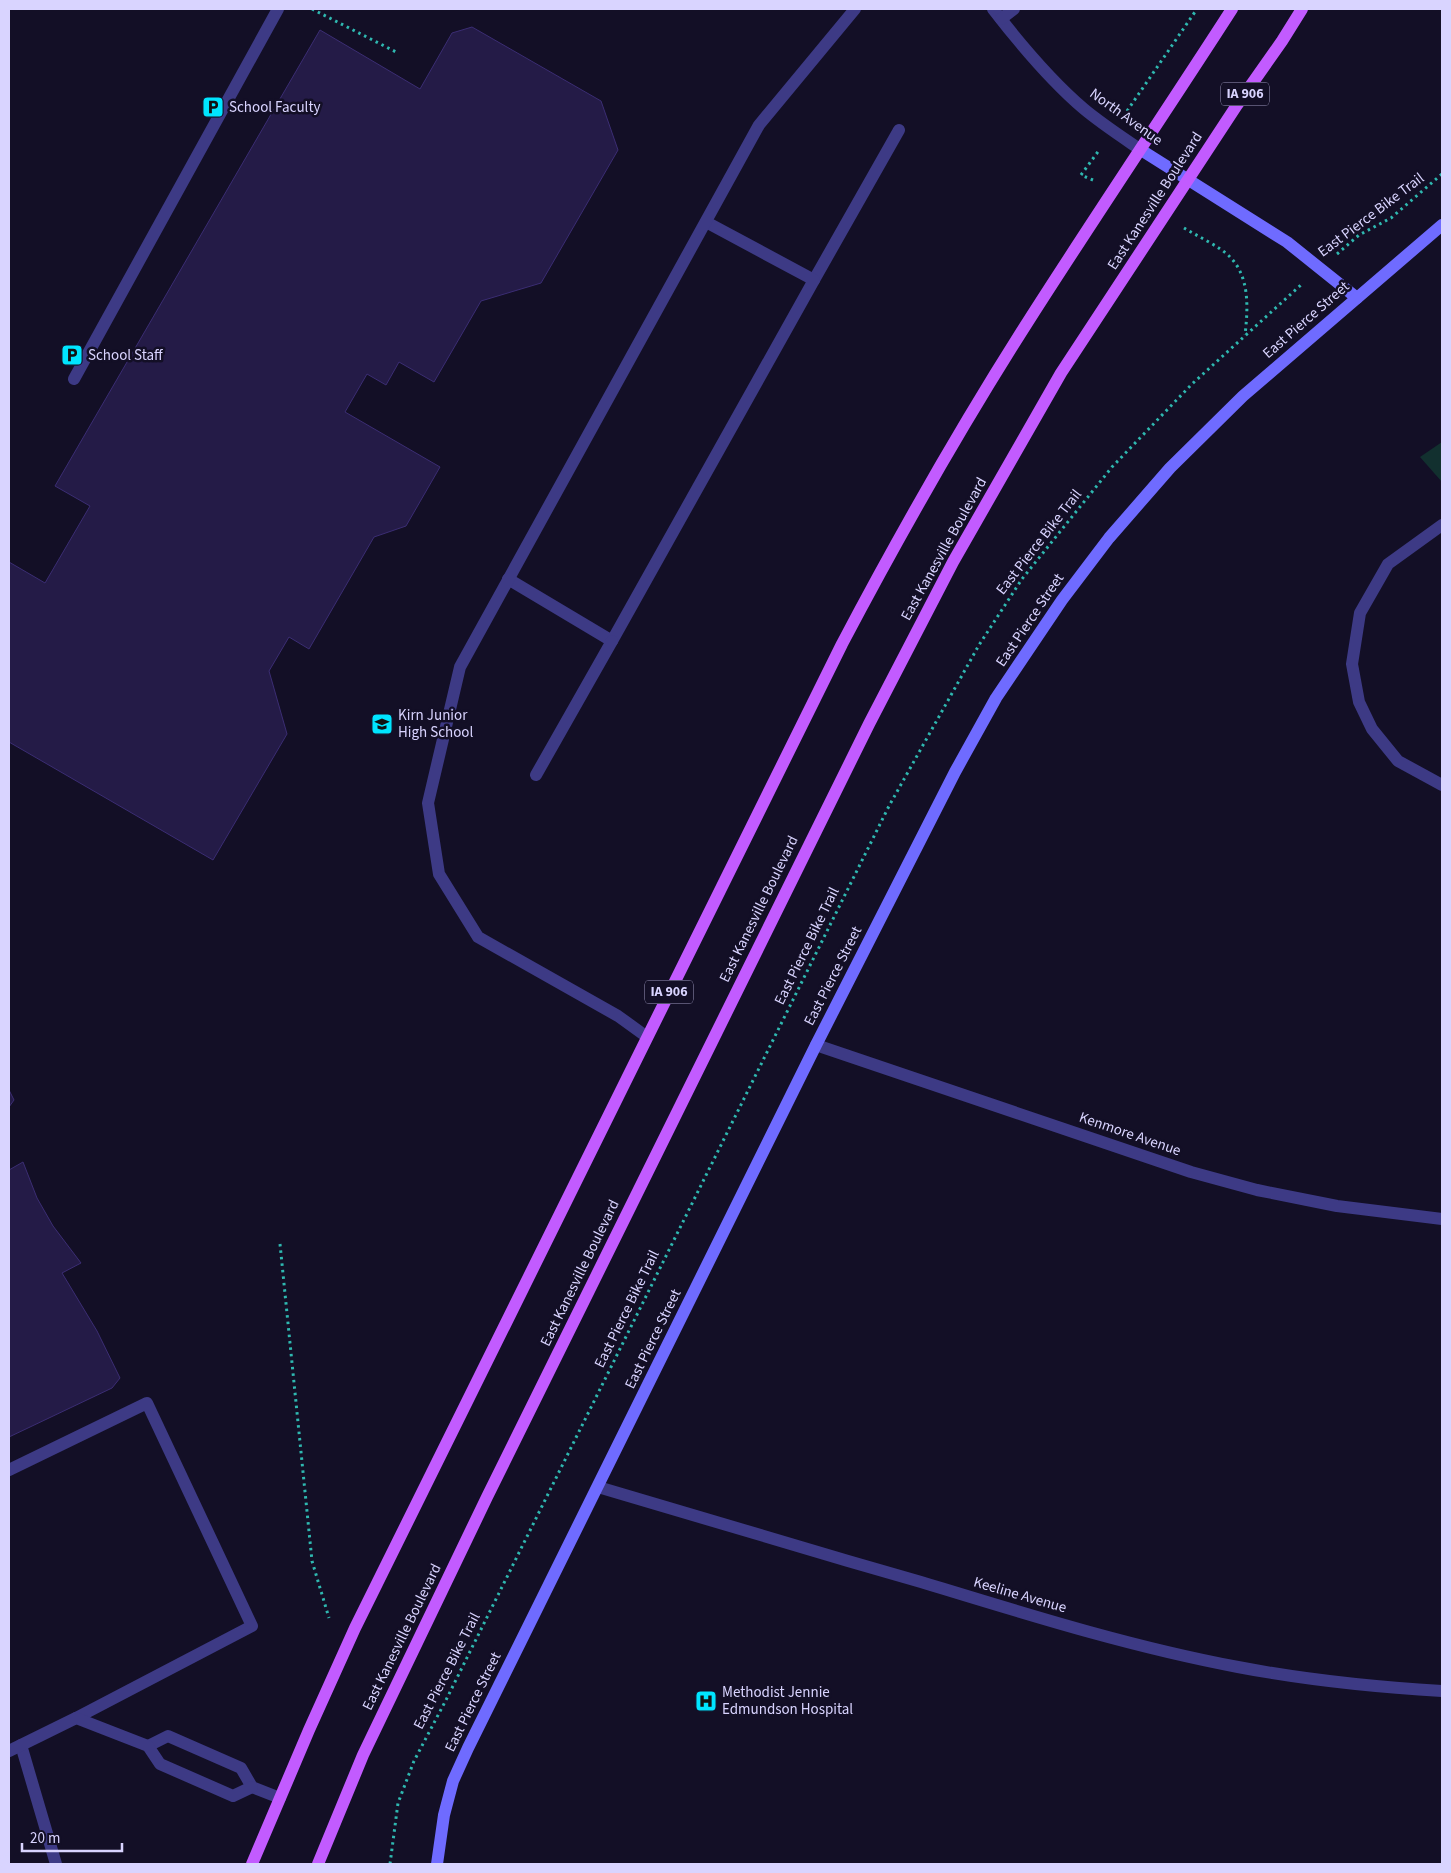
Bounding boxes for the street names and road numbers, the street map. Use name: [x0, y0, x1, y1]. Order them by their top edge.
road number: IA 906: [1221, 82, 1269, 106]
street label: North Avenue: [1085, 83, 1167, 151]
street label: East Kanesville Boulevard: [1102, 128, 1208, 274]
street label: East Pierce Bike Trail: [1313, 168, 1429, 262]
street label: East Pierce Street: [1258, 276, 1354, 364]
street label: East Kanesville Boulevard: [896, 474, 992, 624]
street label: East Pierce Bike Trail: [991, 485, 1087, 599]
street label: East Pierce Street: [991, 569, 1069, 671]
street label: East Kanesville Boulevard: [714, 832, 804, 986]
street label: East Pierce Bike Trail: [769, 883, 845, 1008]
street label: East Pierce Street: [799, 923, 867, 1029]
road number: IA 906: [645, 980, 693, 1004]
street label: Kenmore Avenue: [1076, 1107, 1184, 1161]
street label: East Kanesville Boulevard: [535, 1196, 625, 1350]
street label: East Pierce Bike Trail: [589, 1246, 665, 1371]
street label: East Pierce Street: [620, 1286, 686, 1392]
street label: East Kanesville Boulevard: [357, 1560, 447, 1714]
street label: Keeline Avenue: [971, 1572, 1069, 1618]
street label: East Pierce Bike Trail: [408, 1609, 486, 1733]
street label: East Pierce Street: [440, 1649, 506, 1755]

